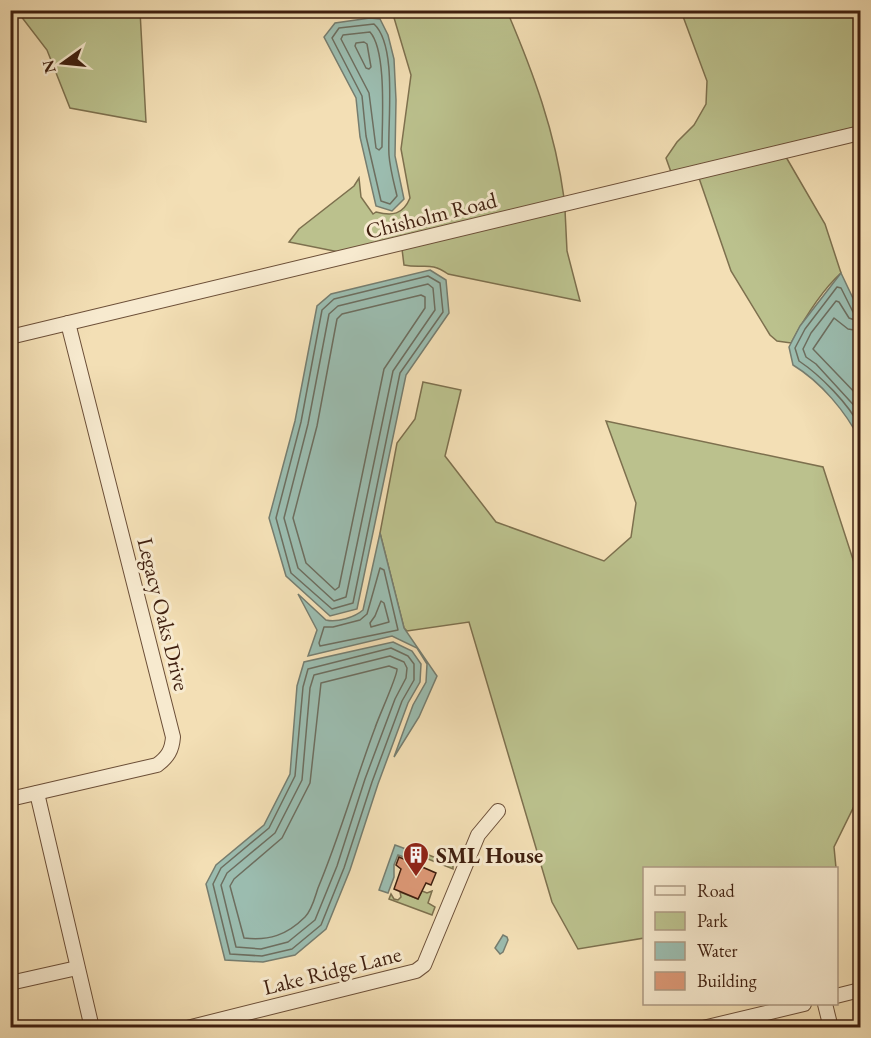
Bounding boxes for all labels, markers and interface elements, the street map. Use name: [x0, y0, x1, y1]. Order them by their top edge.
north arrow: [33, 33, 93, 93]
text: N: [37, 58, 61, 76]
street label: Chisholm Road: [363, 185, 501, 246]
street label: Legacy Oaks Drive: [130, 535, 197, 694]
building icon: SML House: [401, 840, 431, 878]
place label: SML House: [436, 841, 543, 870]
legend: [643, 867, 838, 1005]
text: Road: [697, 879, 736, 902]
text: Park: [697, 909, 728, 932]
street label: Lake Ridge Lane: [260, 939, 405, 1002]
text: Water: [697, 939, 738, 962]
text: Building: [697, 969, 757, 992]

